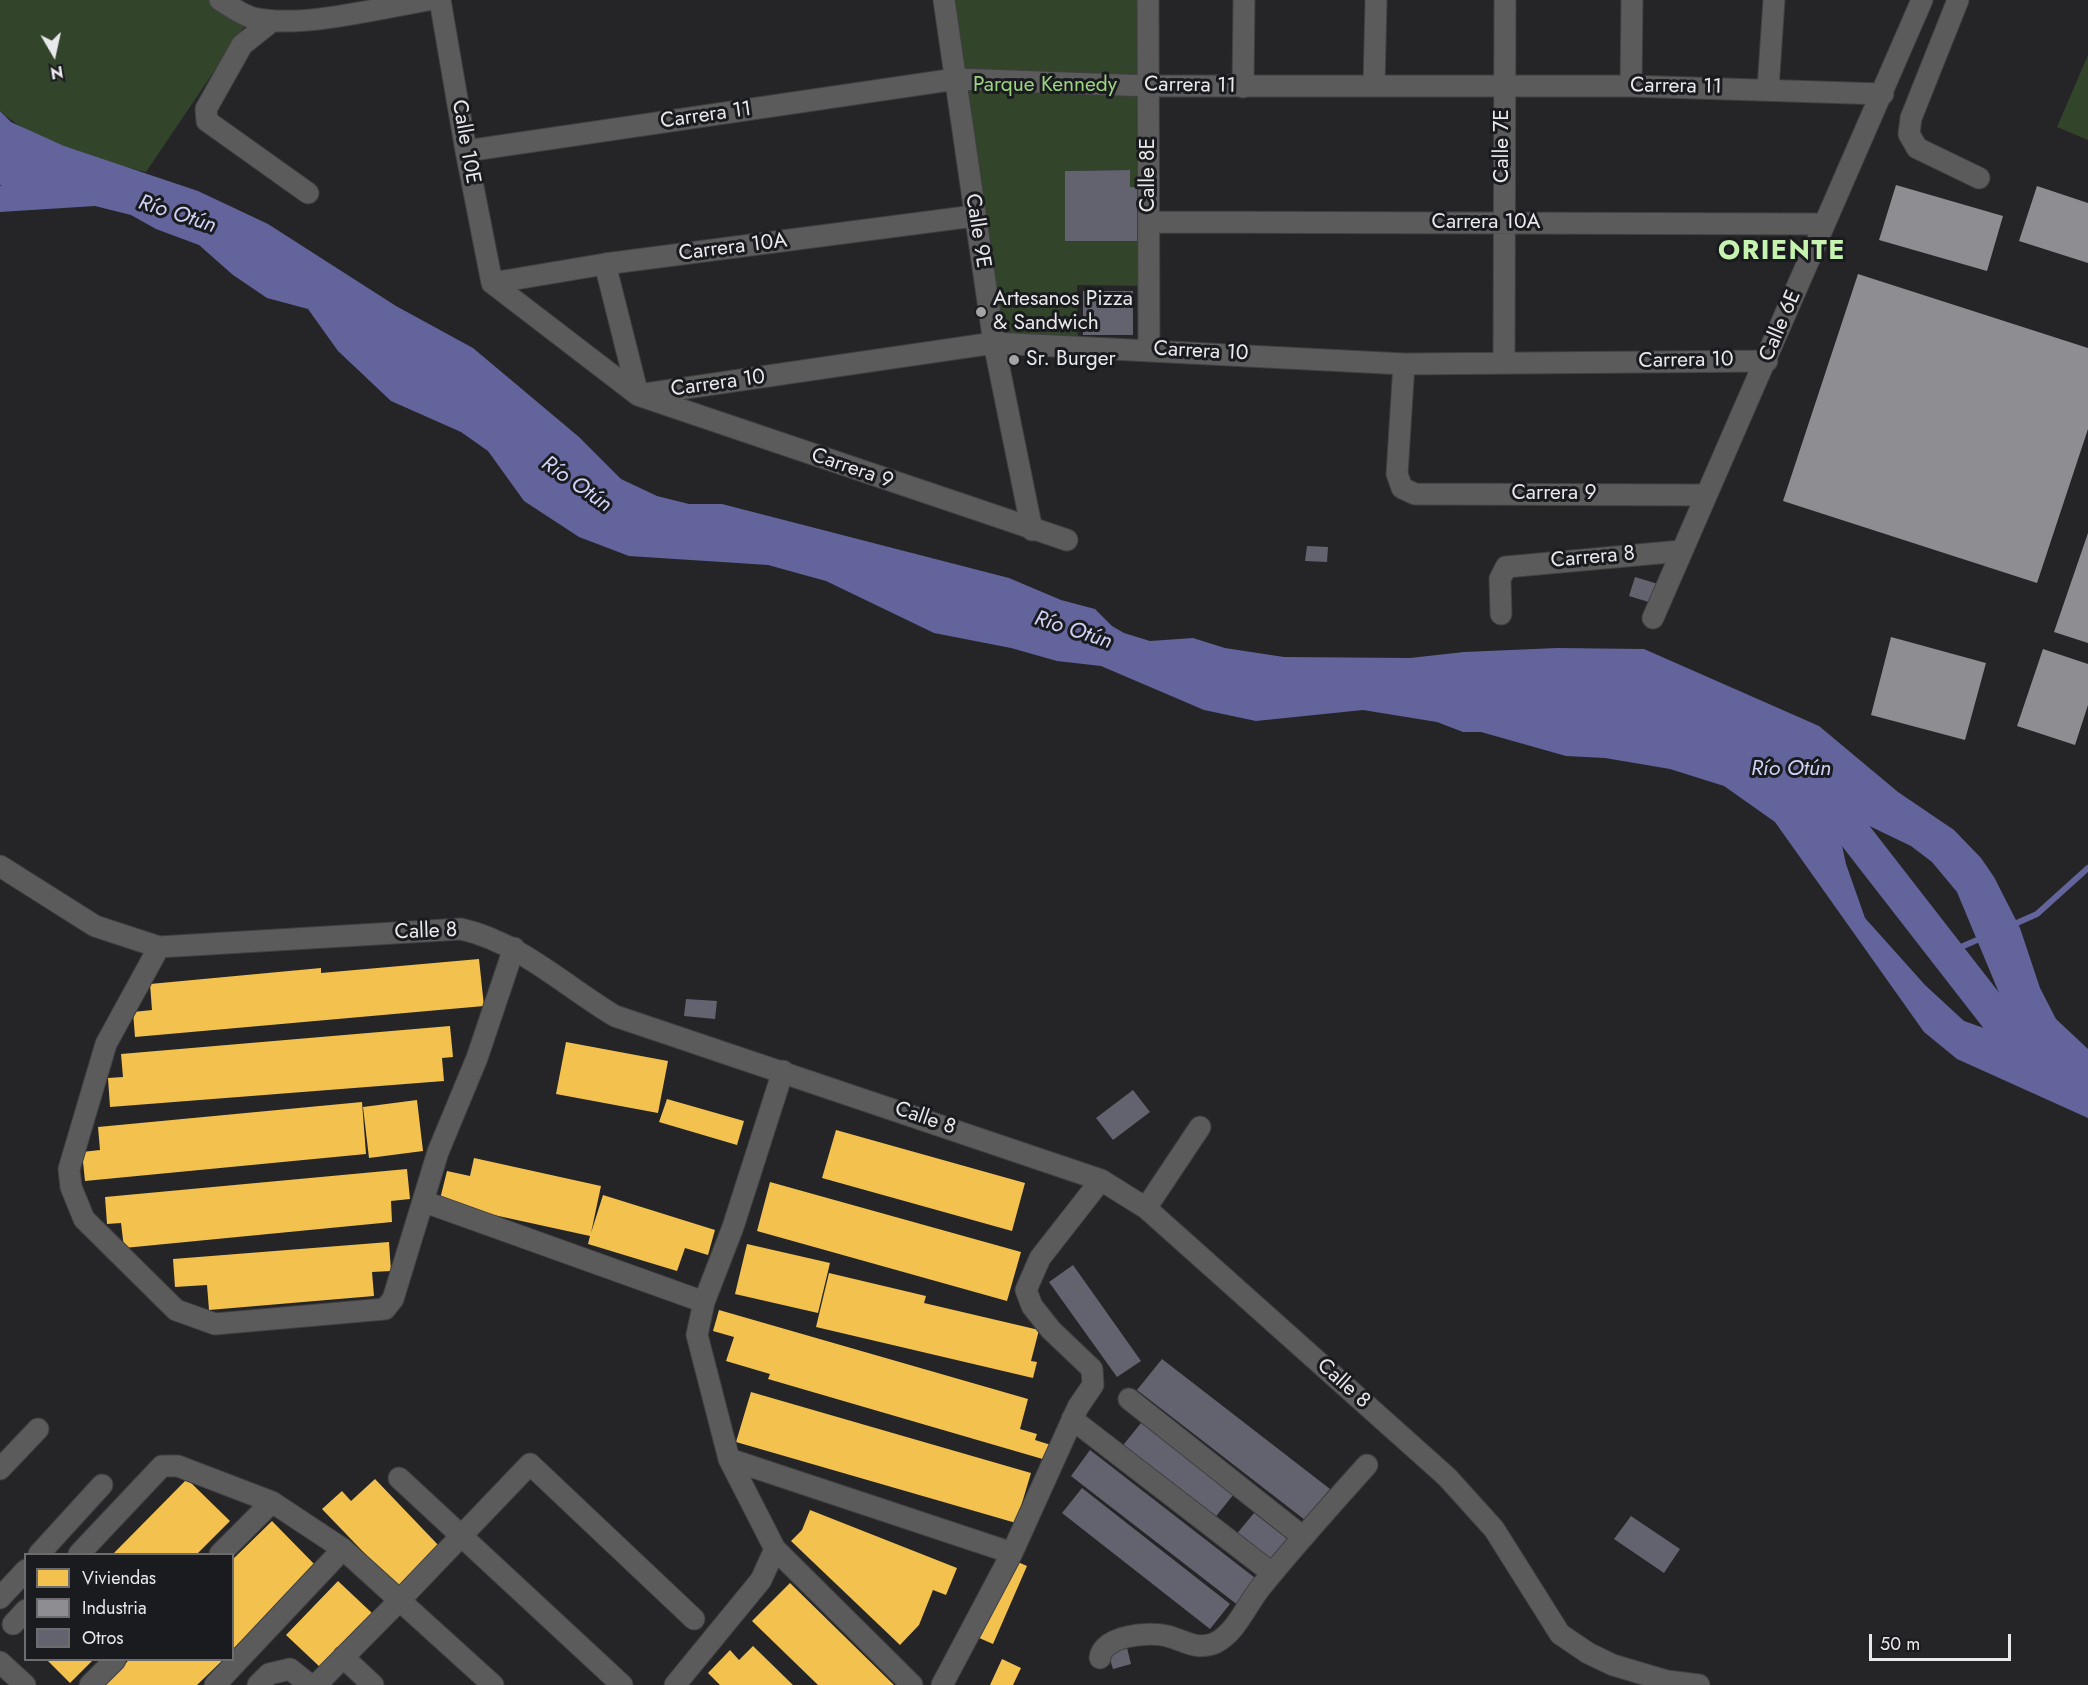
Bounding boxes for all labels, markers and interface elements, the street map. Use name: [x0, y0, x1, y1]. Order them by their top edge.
north arrow: [24, 24, 84, 84]
text: N: [49, 60, 65, 85]
park label: Parque Kennedy: [973, 73, 1117, 99]
street label: Carrera 11: [1144, 73, 1236, 99]
street label: Carrera 11: [1630, 74, 1722, 100]
street label: Carrera 11: [659, 97, 753, 135]
street label: Calle 10E: [445, 98, 485, 186]
street label: Calle 7E: [1490, 109, 1516, 183]
street label: Calle 8E: [1136, 138, 1162, 212]
water label: Río Otún: [135, 190, 219, 240]
street label: Calle 9E: [959, 192, 995, 270]
street label: Carrera 10A: [1432, 210, 1540, 236]
street label: Carrera 10A: [677, 229, 789, 267]
district label: ORIENTE: [1718, 236, 1846, 268]
place label: Artesanos Pizza & Sandwich: [993, 287, 1133, 337]
street label: Calle 6E: [1755, 287, 1807, 365]
marker: Artesanos Pizza & Sandwich: [974, 305, 988, 319]
street label: Carrera 10: [1153, 337, 1249, 367]
place label: Sr. Burger: [1026, 347, 1116, 373]
street label: Carrera 10: [1638, 348, 1734, 374]
marker: Sr. Burger: [1007, 353, 1021, 367]
street label: Carrera 10: [669, 365, 767, 403]
street label: Carrera 9: [808, 443, 896, 495]
water label: Río Otún: [536, 451, 616, 519]
street label: Carrera 9: [1511, 481, 1597, 507]
street label: Carrera 8: [1550, 542, 1636, 574]
water label: Río Otún: [1031, 606, 1115, 656]
water label: Río Otún: [1751, 757, 1831, 783]
street label: Calle 8: [394, 918, 458, 946]
street label: Calle 8: [891, 1097, 959, 1141]
street label: Calle 8: [1311, 1354, 1375, 1414]
legend: [24, 1553, 234, 1661]
text: Viviendas: [82, 1565, 156, 1591]
text: Industria: [82, 1595, 147, 1621]
scale bar: [1872, 1622, 2014, 1660]
text: Otros: [82, 1625, 124, 1651]
text: 50 m: [1880, 1631, 1920, 1657]

